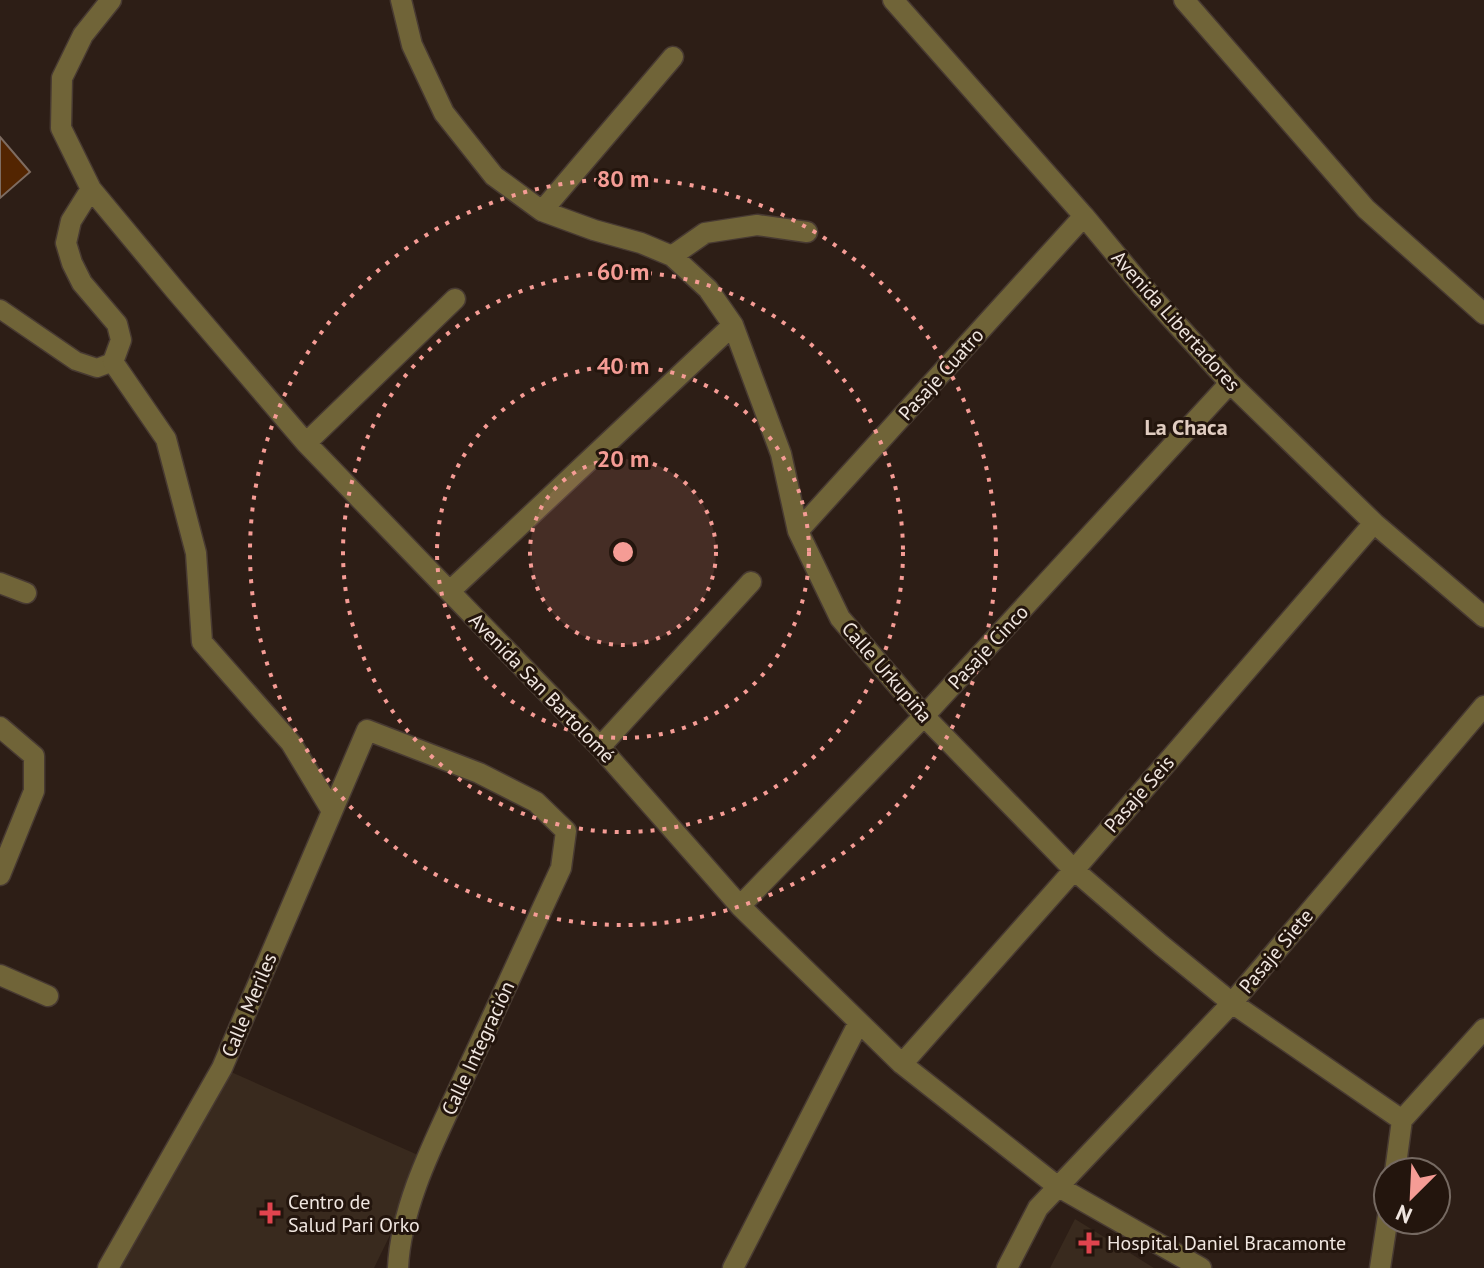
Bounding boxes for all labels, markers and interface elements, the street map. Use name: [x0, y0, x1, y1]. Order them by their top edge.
text: 80 m: [597, 163, 649, 194]
street label: Avenida Libertadores: [1106, 245, 1246, 397]
text: 60 m: [597, 256, 649, 287]
street label: Pasaje Cuatro: [893, 322, 989, 426]
text: 40 m: [597, 350, 649, 381]
district label: La Chaca: [1144, 413, 1228, 441]
text: 20 m: [597, 443, 649, 474]
centre of rings: [609, 538, 637, 566]
street label: Pasaje Cinco: [942, 599, 1034, 695]
street label: Avenida San Bartolomé: [464, 607, 620, 769]
street label: Calle Urkupiña: [836, 616, 938, 728]
street label: Pasaje Seis: [1098, 750, 1180, 838]
street label: Pasaje Siete: [1233, 903, 1319, 999]
street label: Calle Meriles: [215, 949, 283, 1061]
street label: Calle Integración: [436, 977, 520, 1119]
north arrow: [1372, 1156, 1452, 1236]
place label: Centro de Salud Pari Orko: [288, 1189, 420, 1238]
text: N: [1392, 1199, 1416, 1230]
marker: Centro de Salud Pari Orko: [259, 1202, 281, 1224]
place label: Hospital Daniel Bracamonte: [1107, 1230, 1346, 1256]
marker: Hospital Daniel Bracamonte: [1078, 1232, 1100, 1254]

